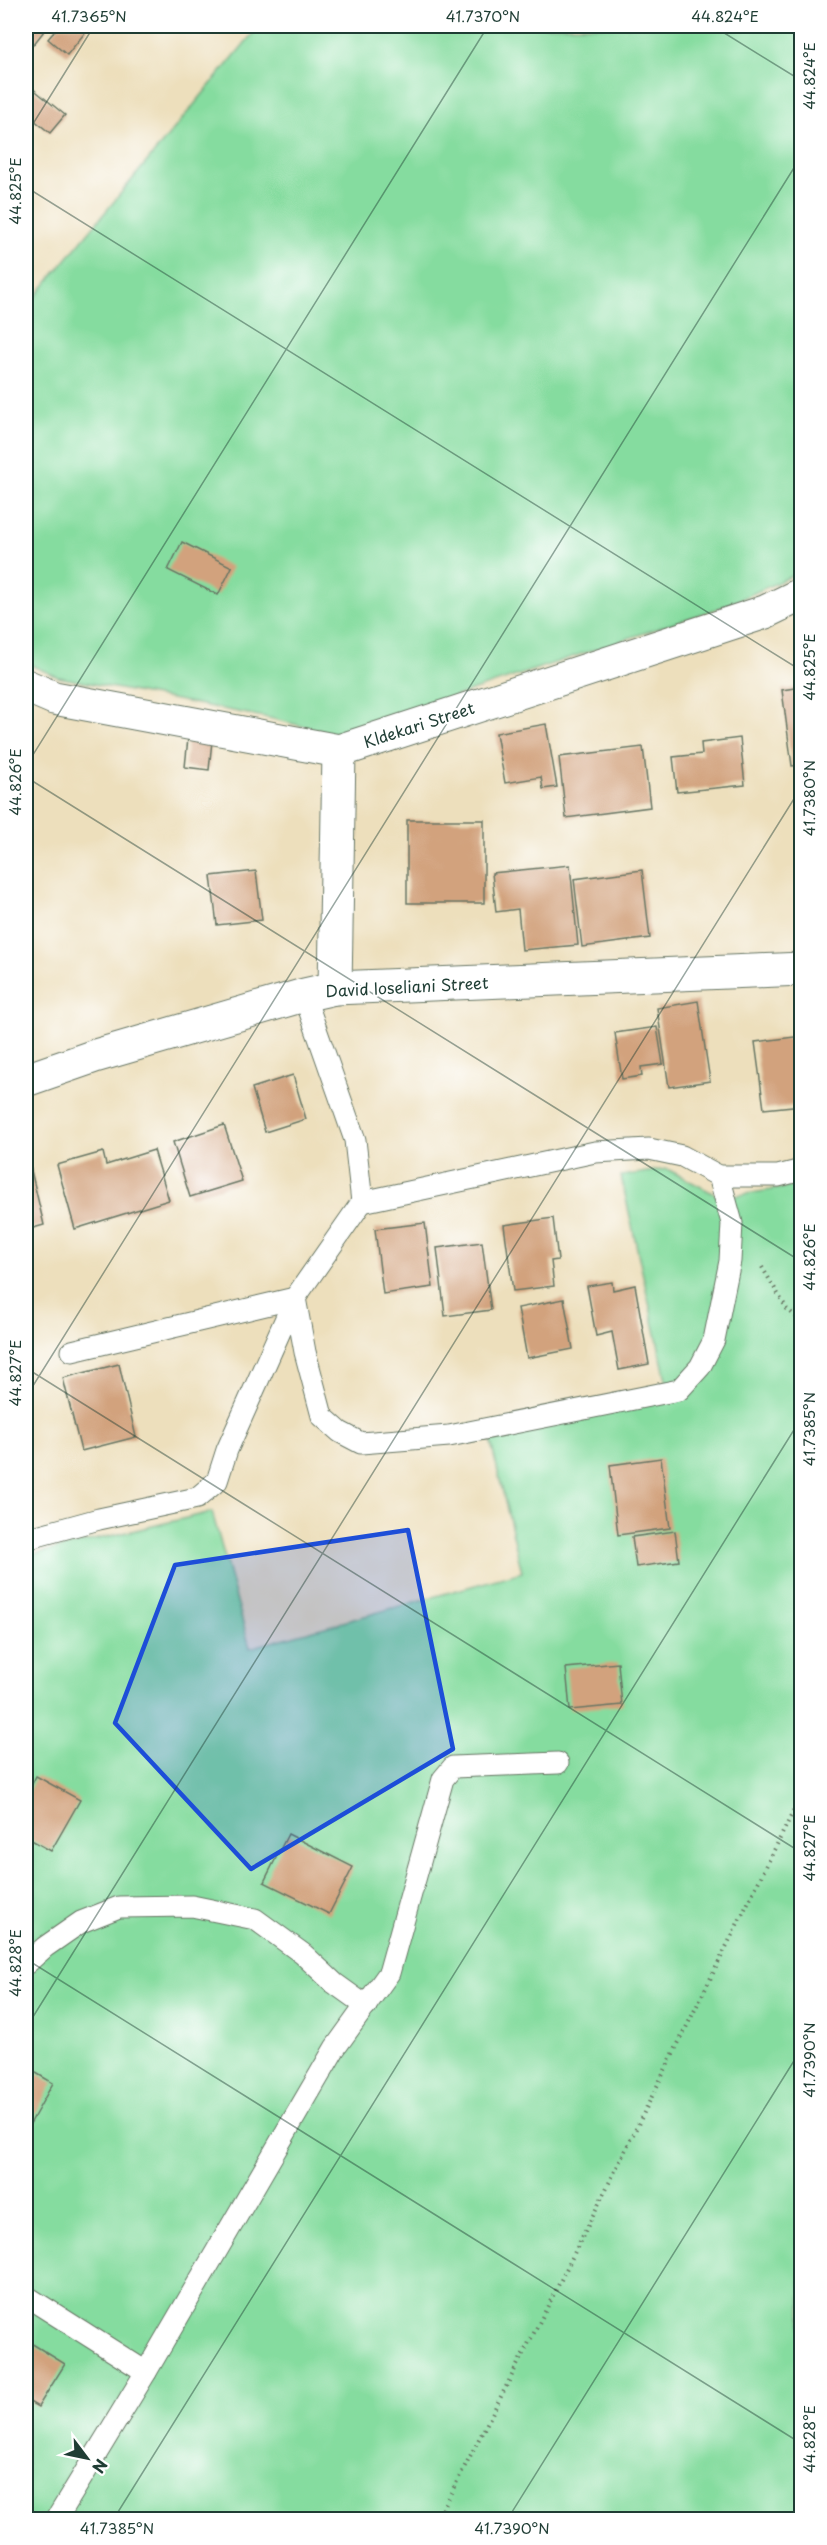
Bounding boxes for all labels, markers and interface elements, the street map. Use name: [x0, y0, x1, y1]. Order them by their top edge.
text: 41.7365°N: [51, 4, 127, 27]
text: 41.7370°N: [446, 4, 520, 27]
text: 44.824°E: [691, 4, 759, 27]
text: 44.824°E: [797, 42, 820, 110]
text: 44.825°E: [3, 157, 26, 225]
text: 44.825°E: [797, 633, 820, 701]
street label: Kldekari Street: [360, 695, 478, 753]
text: 44.826°E: [3, 748, 26, 816]
text: 41.7380°N: [797, 760, 820, 836]
street label: David Ioseliani Street: [325, 970, 490, 1002]
text: 44.826°E: [797, 1223, 820, 1291]
text: 44.827°E: [3, 1340, 26, 1406]
text: 41.7385°N: [797, 1392, 820, 1466]
text: 44.827°E: [797, 1815, 820, 1881]
text: 44.828°E: [3, 1929, 26, 1997]
text: 41.7390°N: [797, 2022, 820, 2098]
text: 44.828°E: [797, 2405, 820, 2473]
north arrow: [57, 2428, 117, 2488]
text: N: [87, 2455, 114, 2478]
text: 41.7385°N: [80, 2516, 154, 2539]
text: 41.7390°N: [474, 2516, 550, 2539]

